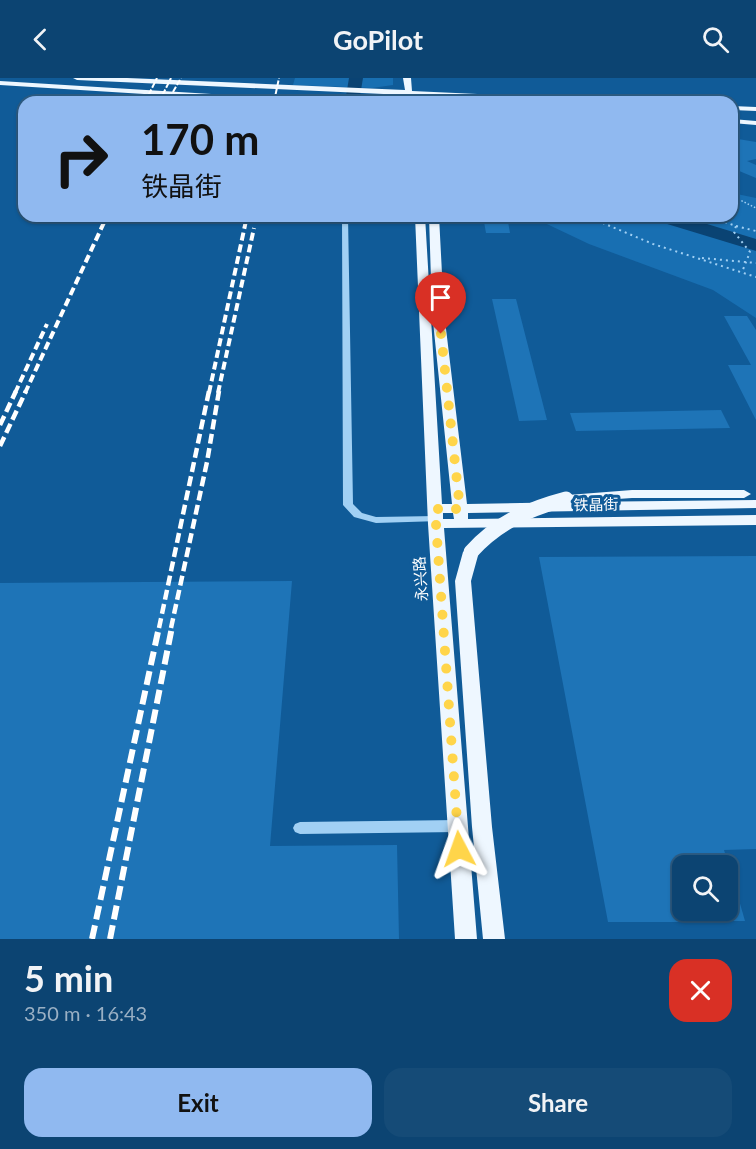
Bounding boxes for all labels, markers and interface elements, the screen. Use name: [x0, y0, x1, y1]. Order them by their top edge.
icon: back: [24, 23, 57, 56]
text: GoPilot: [333, 23, 423, 56]
icon: search: [699, 23, 732, 56]
text: 170 m: [141, 114, 259, 164]
icon: right: [42, 120, 120, 198]
text: 铁晶街: [141, 169, 222, 202]
pin: [415, 272, 466, 334]
icon: arrive: [424, 281, 457, 314]
street label: 铁晶街: [573, 495, 619, 513]
street label: 永兴路: [409, 556, 431, 602]
position arrow: [427, 817, 491, 881]
map controls: [672, 855, 738, 921]
button: search: [672, 855, 738, 921]
text: 5 min: [24, 956, 113, 1000]
button: close: [669, 959, 732, 1022]
text: 350 m · 16:43: [24, 1001, 147, 1025]
button: Exit: [24, 1068, 372, 1137]
button: Share: [384, 1068, 732, 1137]

